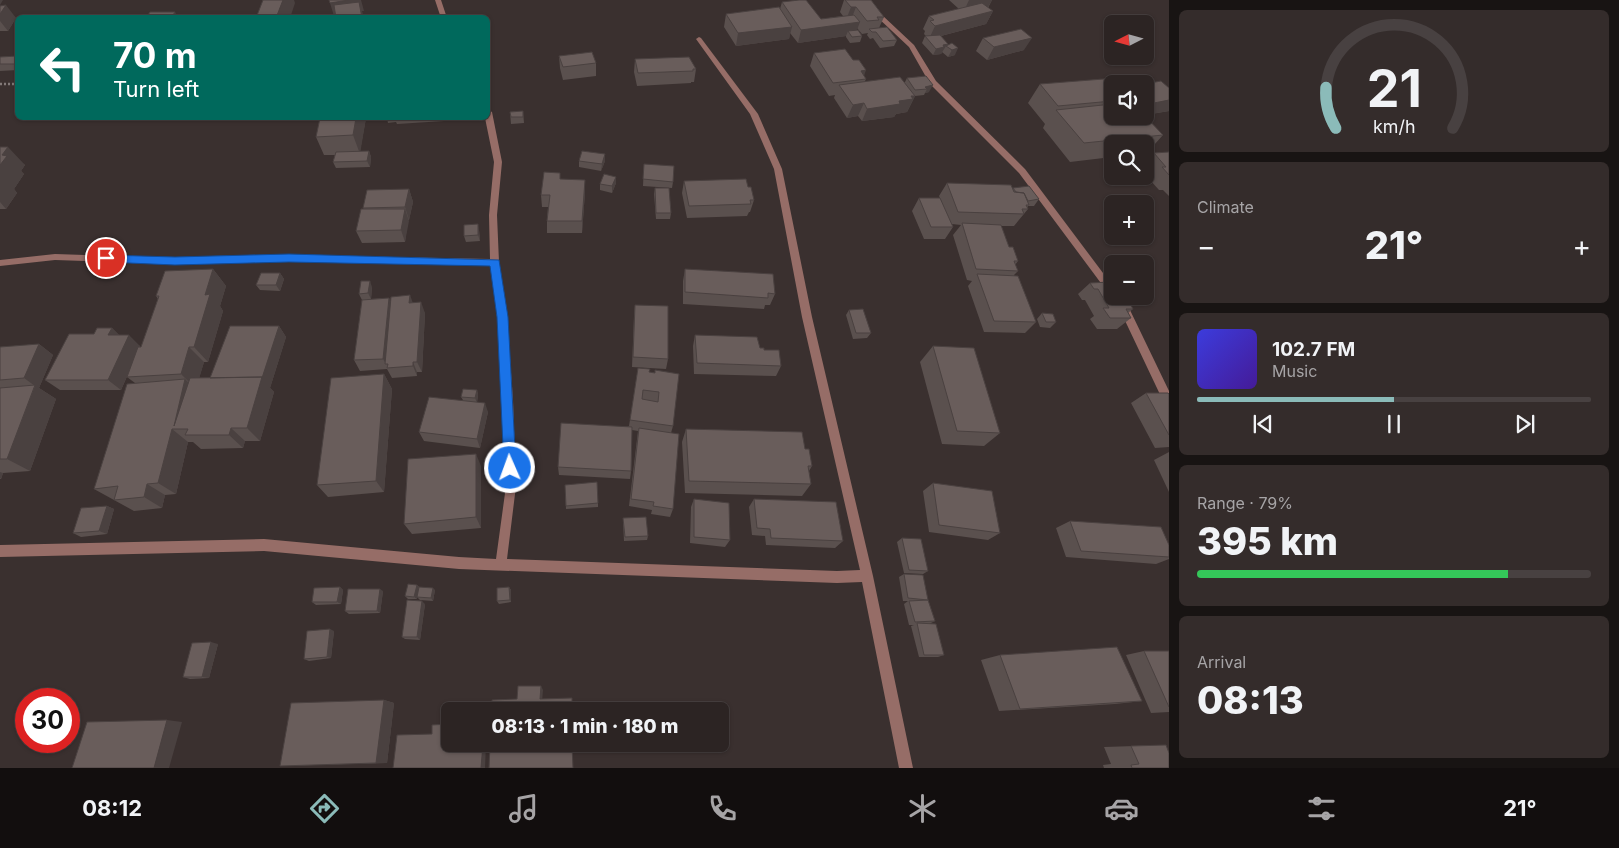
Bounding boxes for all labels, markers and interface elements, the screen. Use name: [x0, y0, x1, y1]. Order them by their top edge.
north arrow: [1104, 15, 1154, 65]
map controls: [1104, 15, 1154, 305]
text: 70 m: [113, 34, 197, 76]
icon: left: [30, 35, 95, 100]
text: 21: [1366, 57, 1422, 120]
button: sound: [1104, 75, 1154, 125]
text: Turn left: [113, 76, 199, 102]
text: km/h: [1373, 116, 1415, 137]
button: search: [1104, 135, 1154, 185]
button: +: [1104, 195, 1154, 245]
text: Climate: [1197, 197, 1254, 217]
text: 21°: [1365, 222, 1423, 268]
text: −: [1197, 229, 1216, 263]
text: +: [1572, 229, 1591, 263]
pin: [85, 237, 127, 279]
icon: arrive: [92, 244, 120, 272]
button: −: [1104, 255, 1154, 305]
text: 102.7 FM: [1272, 338, 1355, 361]
text: Music: [1272, 361, 1317, 381]
icon: previous: [1249, 410, 1277, 438]
icon: pause: [1380, 410, 1408, 438]
icon: next: [1511, 410, 1539, 438]
position arrow: [483, 441, 535, 493]
text: Range · 79%: [1197, 493, 1293, 513]
text: 395 km: [1197, 518, 1338, 564]
text: Arrival: [1197, 652, 1246, 672]
text: 08:13: [1197, 677, 1304, 723]
speed limit sign: 30: [15, 688, 80, 753]
text: 08:13 · 1 min · 180 m: [492, 715, 678, 738]
icon: directions: [307, 791, 342, 826]
icon: music: [506, 791, 541, 826]
icon: phone: [705, 791, 740, 826]
icon: climate: [905, 791, 940, 826]
icon: car: [1104, 791, 1139, 826]
icon: filters: [1304, 791, 1339, 826]
text: 08:12: [82, 795, 142, 821]
text: 21°: [1503, 795, 1537, 821]

